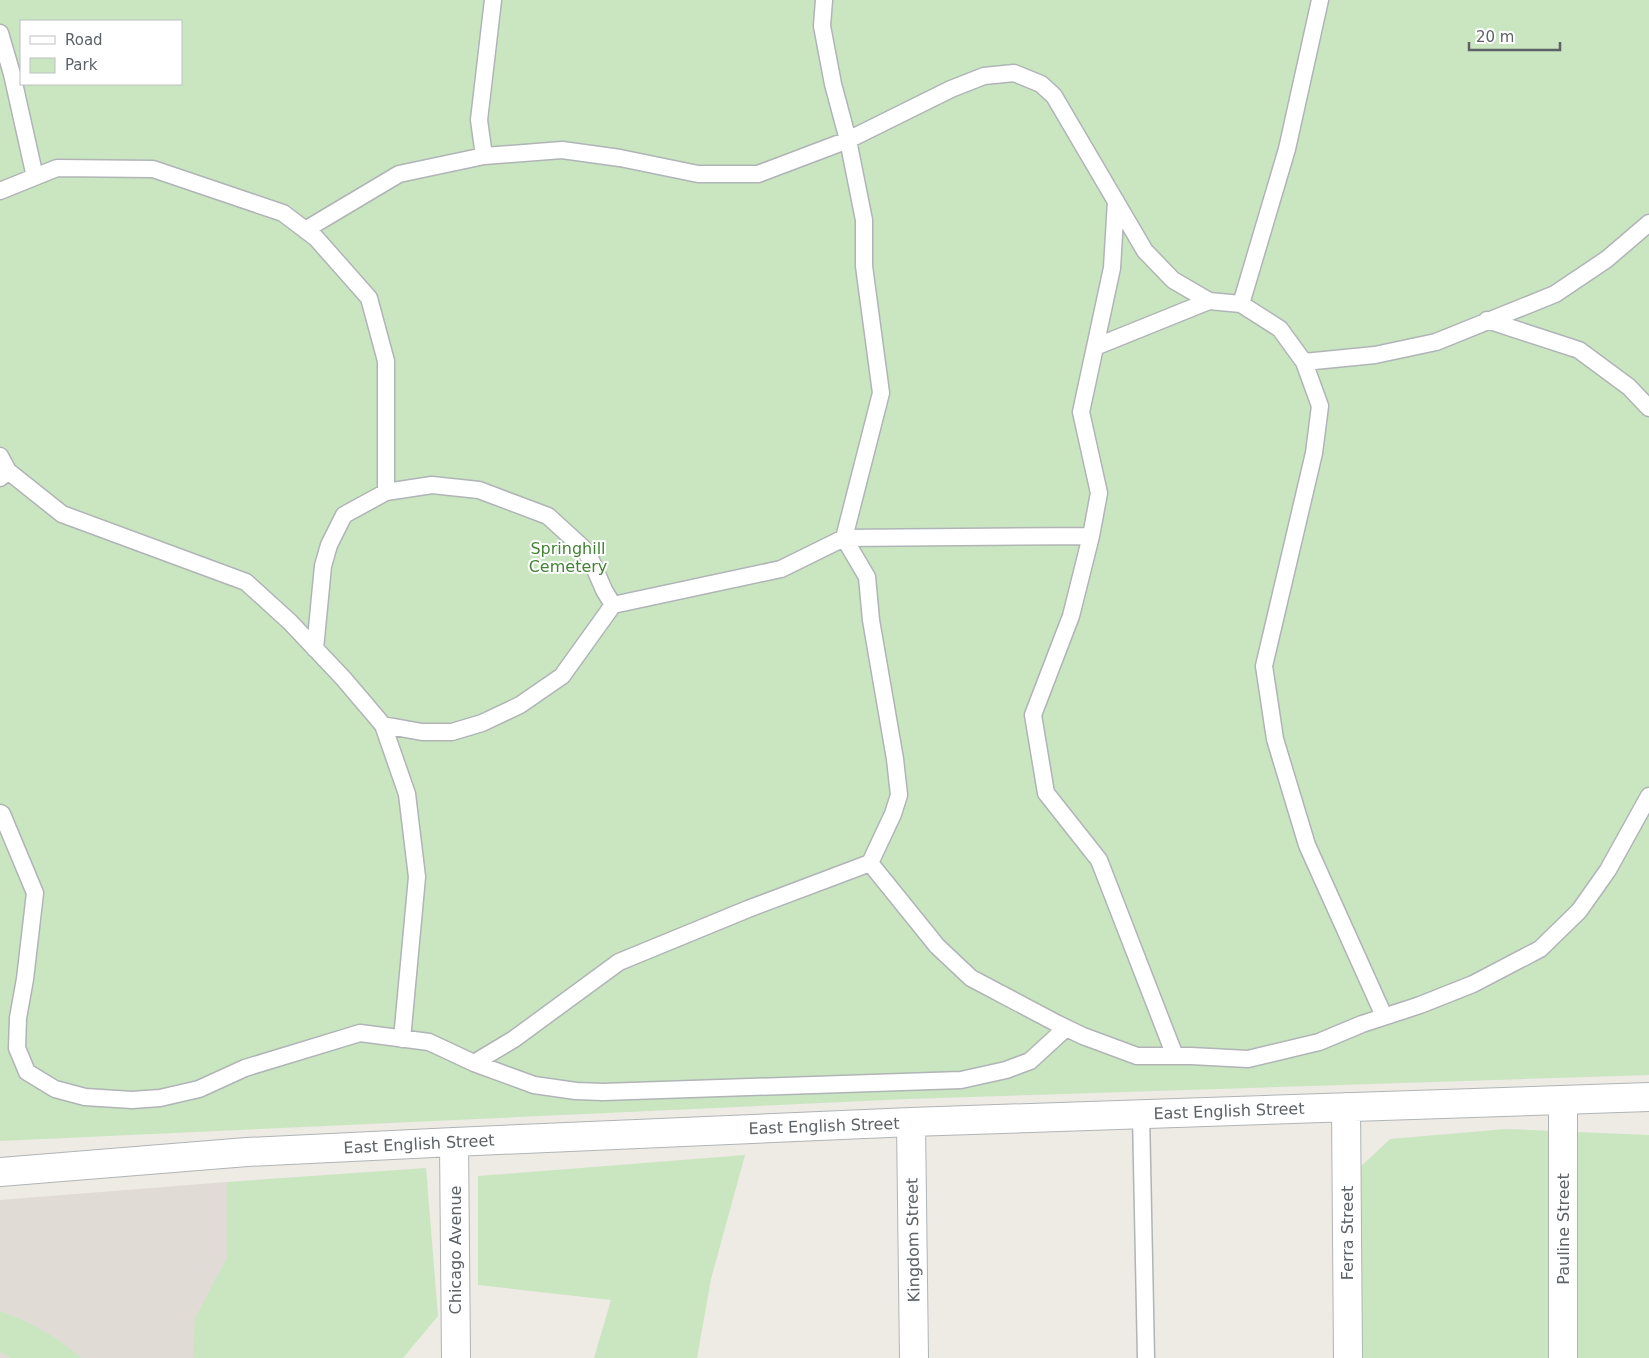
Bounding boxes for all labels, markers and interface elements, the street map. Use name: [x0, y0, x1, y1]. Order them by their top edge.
legend: [20, 20, 182, 85]
scale bar: [1469, 20, 1560, 52]
text: 20 m: [1476, 28, 1514, 46]
text: Road: [65, 31, 103, 49]
text: Park: [65, 56, 98, 74]
park label: Springhill Cemetery: [529, 539, 607, 576]
street label: East English Street: [1153, 1099, 1305, 1123]
street label: East English Street: [748, 1114, 900, 1138]
street label: East English Street: [343, 1131, 495, 1157]
street label: Pauline Street: [1554, 1173, 1573, 1285]
street label: Kingdom Street: [902, 1178, 924, 1302]
street label: Chicago Avenue: [446, 1186, 465, 1314]
street label: Ferra Street: [1338, 1186, 1357, 1280]

